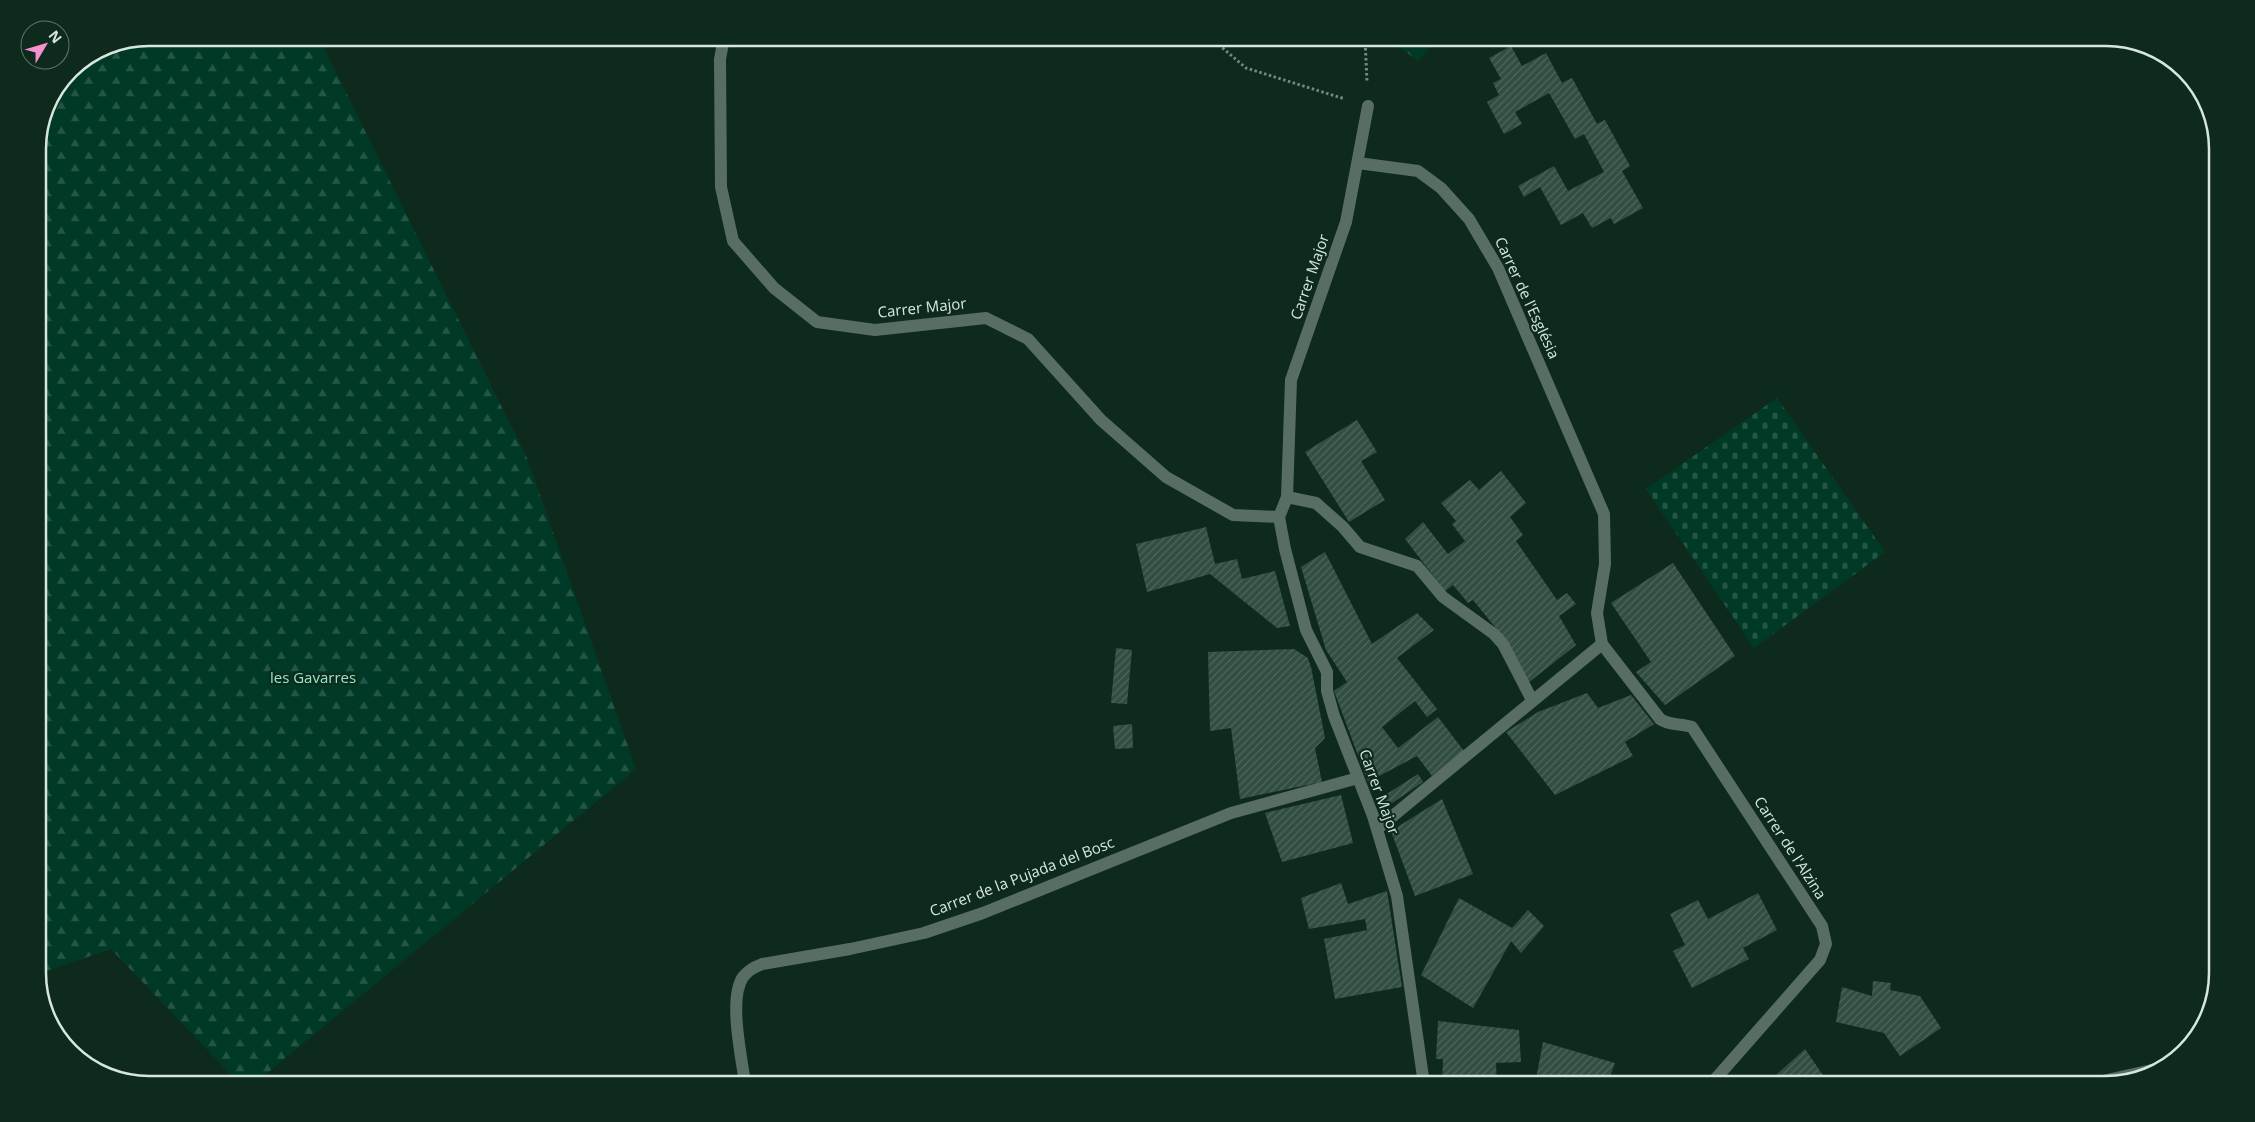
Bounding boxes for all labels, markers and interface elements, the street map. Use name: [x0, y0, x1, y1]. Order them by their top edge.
north arrow: [20, 20, 70, 70]
text: N: [45, 26, 67, 47]
street label: Carrer Major: [1285, 231, 1333, 322]
street label: Carrer de l'Església: [1491, 233, 1565, 362]
street label: Carrer Major: [876, 292, 967, 322]
park label: les Gavarres: [270, 667, 356, 687]
street label: Carrer Major: [1355, 746, 1405, 837]
street label: Carrer de l'Alzina: [1750, 792, 1832, 903]
street label: Carrer de la Pujada del Bosc: [927, 832, 1117, 921]

